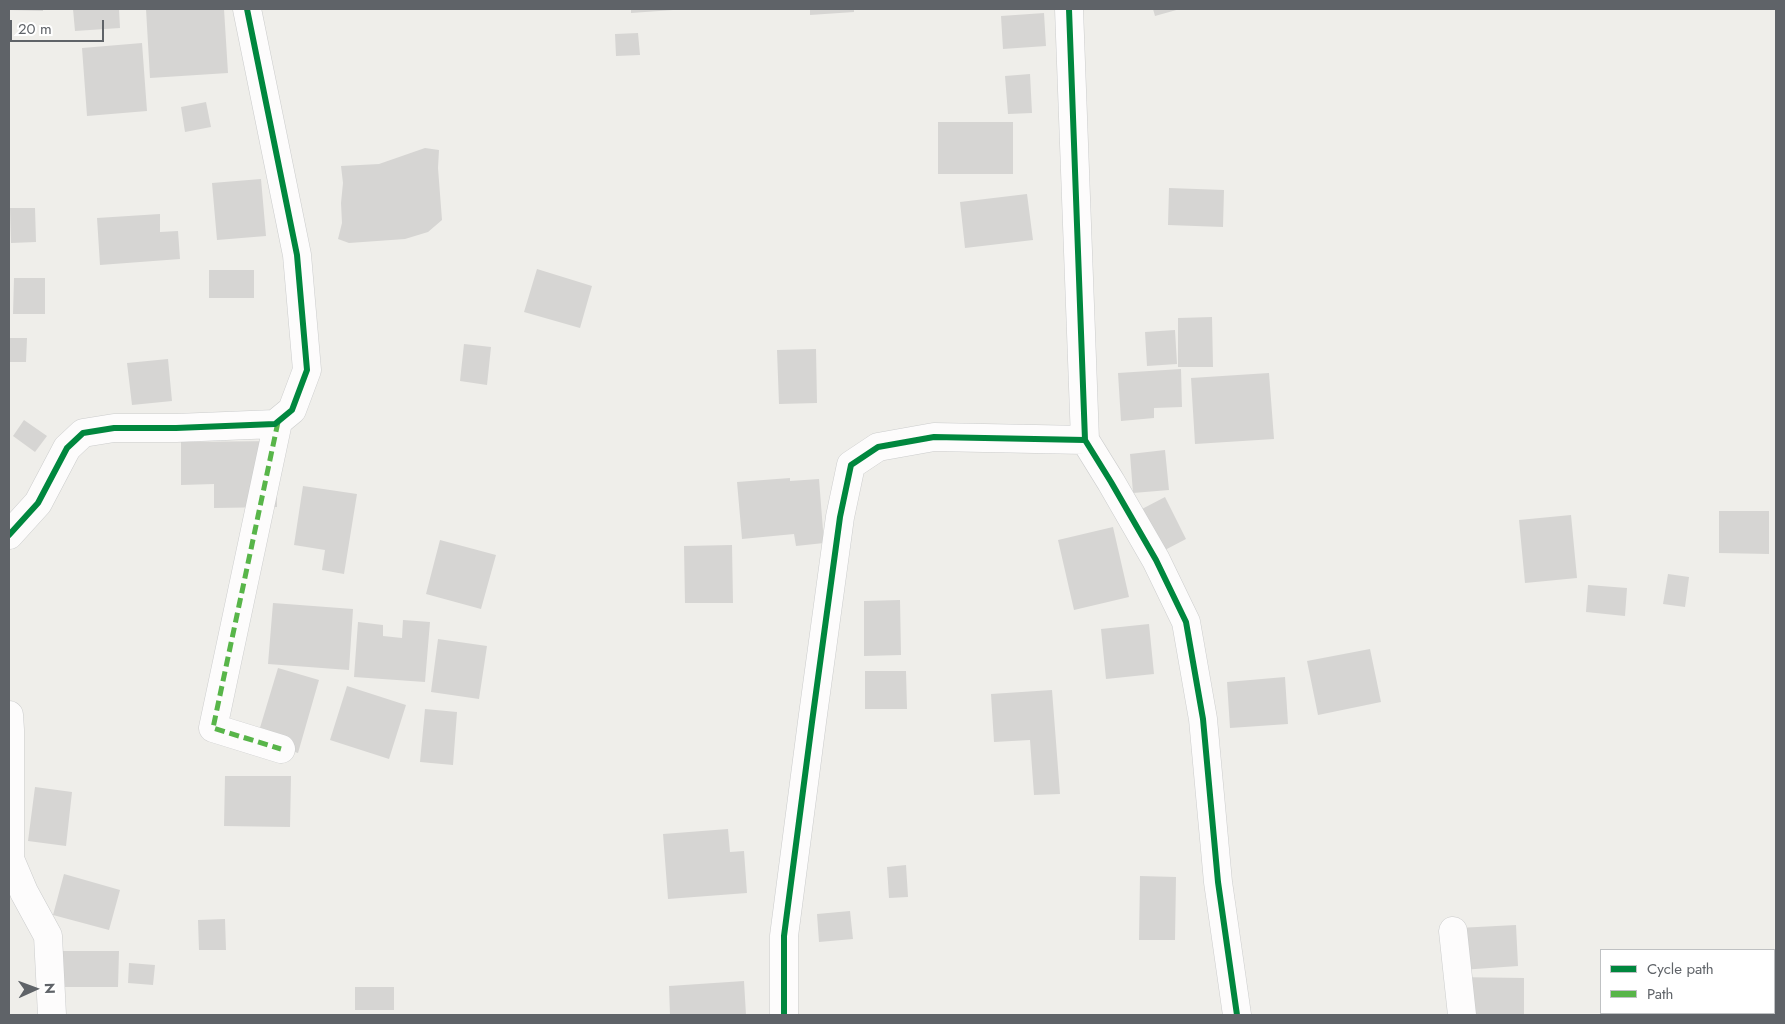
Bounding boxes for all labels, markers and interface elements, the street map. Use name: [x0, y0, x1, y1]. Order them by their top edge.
scale bar: [12, 10, 106, 42]
text: 20 m: [18, 18, 52, 40]
legend: [1600, 949, 1775, 1014]
text: Cycle path: [1647, 958, 1714, 980]
north arrow: [10, 964, 60, 1014]
text: N: [40, 983, 60, 994]
text: Path: [1647, 983, 1673, 1005]

